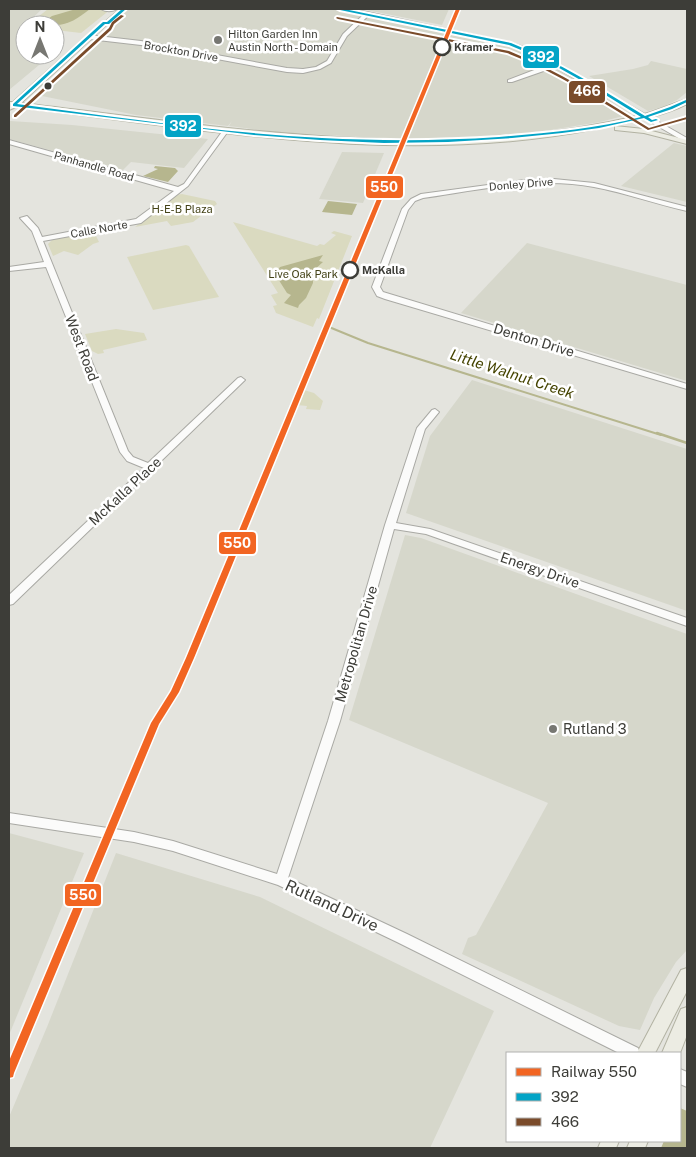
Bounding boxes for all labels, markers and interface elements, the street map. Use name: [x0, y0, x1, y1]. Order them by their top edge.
north arrow: [15, 15, 65, 65]
text: N: [35, 19, 45, 35]
place label: Hilton Garden Inn Austin North - Domain: [228, 28, 338, 53]
marker: Hilton Garden Inn Austin North - Domain: [212, 34, 224, 46]
marker: Kramer: [433, 38, 451, 56]
street label: Brockton Drive: [143, 39, 219, 63]
place label: Kramer: [454, 41, 494, 53]
line badge: 392: [522, 45, 560, 69]
text: 392: [527, 49, 555, 65]
line badge: 466: [568, 80, 606, 104]
unlabelled marker: [43, 81, 53, 91]
text: 466: [573, 83, 601, 99]
line badge: 392: [164, 114, 202, 138]
text: 392: [169, 118, 197, 134]
street label: Panhandle Road: [53, 149, 135, 183]
line badge: 550: [365, 175, 404, 199]
street label: Donley Drive: [488, 175, 554, 193]
text: 550: [370, 179, 398, 195]
park label: H-E-B Plaza: [151, 203, 213, 215]
street label: Calle Norte: [70, 218, 128, 240]
marker: McKalla: [341, 261, 359, 279]
place label: McKalla: [362, 264, 405, 276]
park label: Live Oak Park: [268, 268, 338, 280]
street label: West Road: [62, 313, 102, 383]
street label: Denton Drive: [492, 320, 576, 360]
water label: Little Walnut Creek: [448, 345, 577, 402]
street label: McKalla Place: [86, 454, 164, 528]
line badge: 550: [218, 531, 257, 555]
text: 550: [223, 535, 251, 551]
street label: Energy Drive: [498, 549, 582, 591]
street label: Metropolitan Drive: [332, 584, 380, 704]
place label: Rutland 3: [563, 721, 627, 737]
marker: Rutland 3: [547, 723, 559, 735]
street label: Rutland Drive: [282, 876, 381, 935]
line badge: 550: [64, 883, 102, 907]
text: 550: [69, 887, 97, 903]
legend: [506, 1052, 681, 1142]
text: Railway 550: [551, 1063, 637, 1080]
text: 392: [551, 1088, 579, 1105]
text: 466: [551, 1113, 579, 1130]

